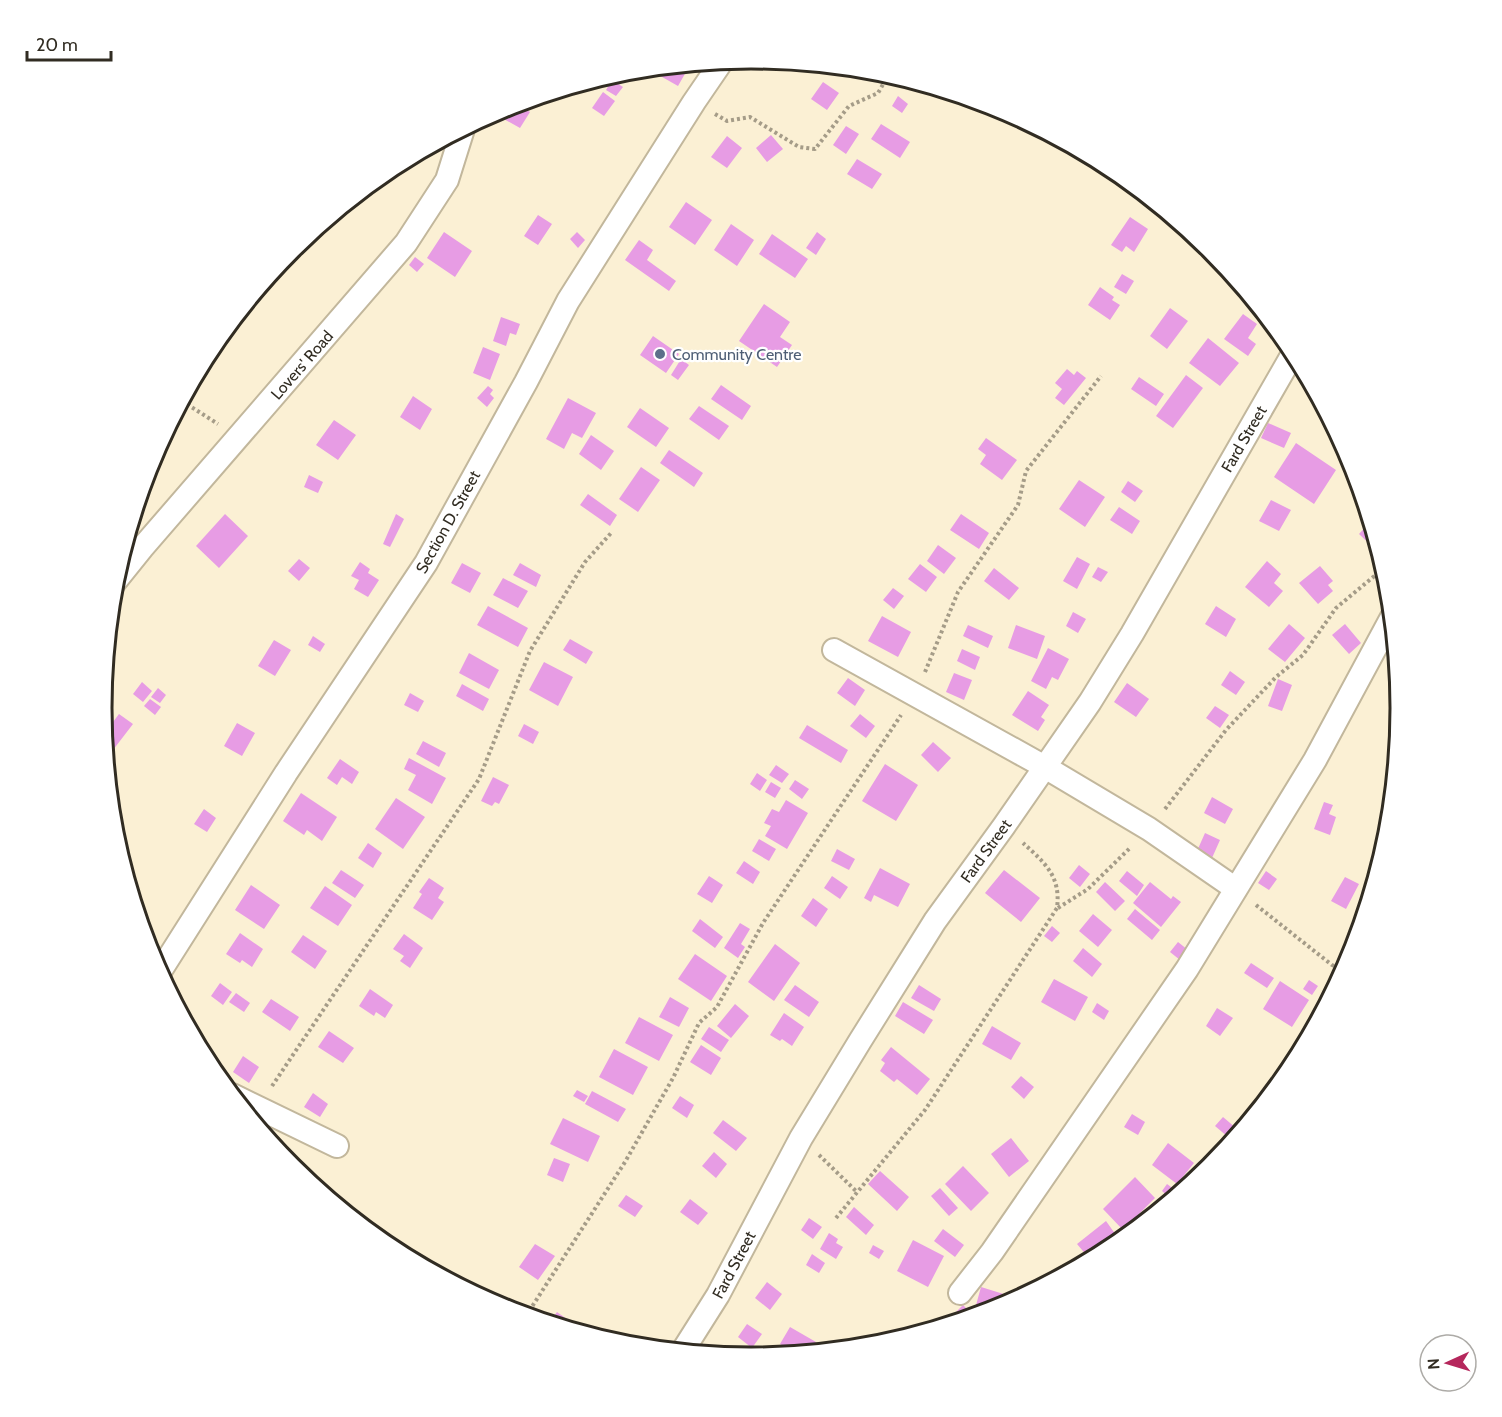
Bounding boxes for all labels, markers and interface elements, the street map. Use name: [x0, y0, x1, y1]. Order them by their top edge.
scale bar: [27, 24, 111, 62]
text: 20 m: [36, 34, 78, 56]
street label: Lovers' Road: [267, 327, 337, 403]
place label: Community Centre: [672, 345, 801, 364]
marker: Community Centre: [653, 347, 667, 361]
street label: Fard Street: [1217, 402, 1271, 476]
street label: Section D. Street: [412, 467, 484, 577]
street label: Fard Street: [957, 815, 1016, 886]
street label: Fard Street: [708, 1228, 760, 1302]
north arrow: [1418, 1333, 1478, 1393]
text: N: [1424, 1358, 1443, 1370]

